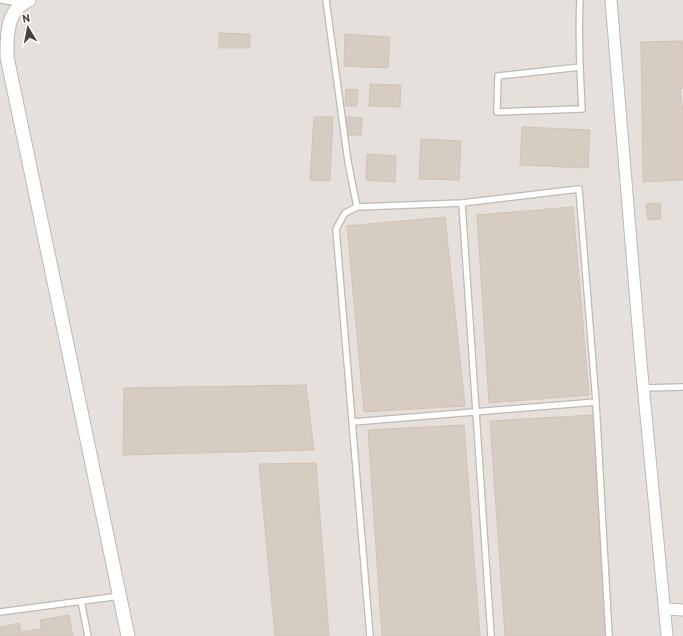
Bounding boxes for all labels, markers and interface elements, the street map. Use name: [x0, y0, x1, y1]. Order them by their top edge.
north arrow: [8, 8, 48, 48]
text: N: [21, 11, 31, 25]

